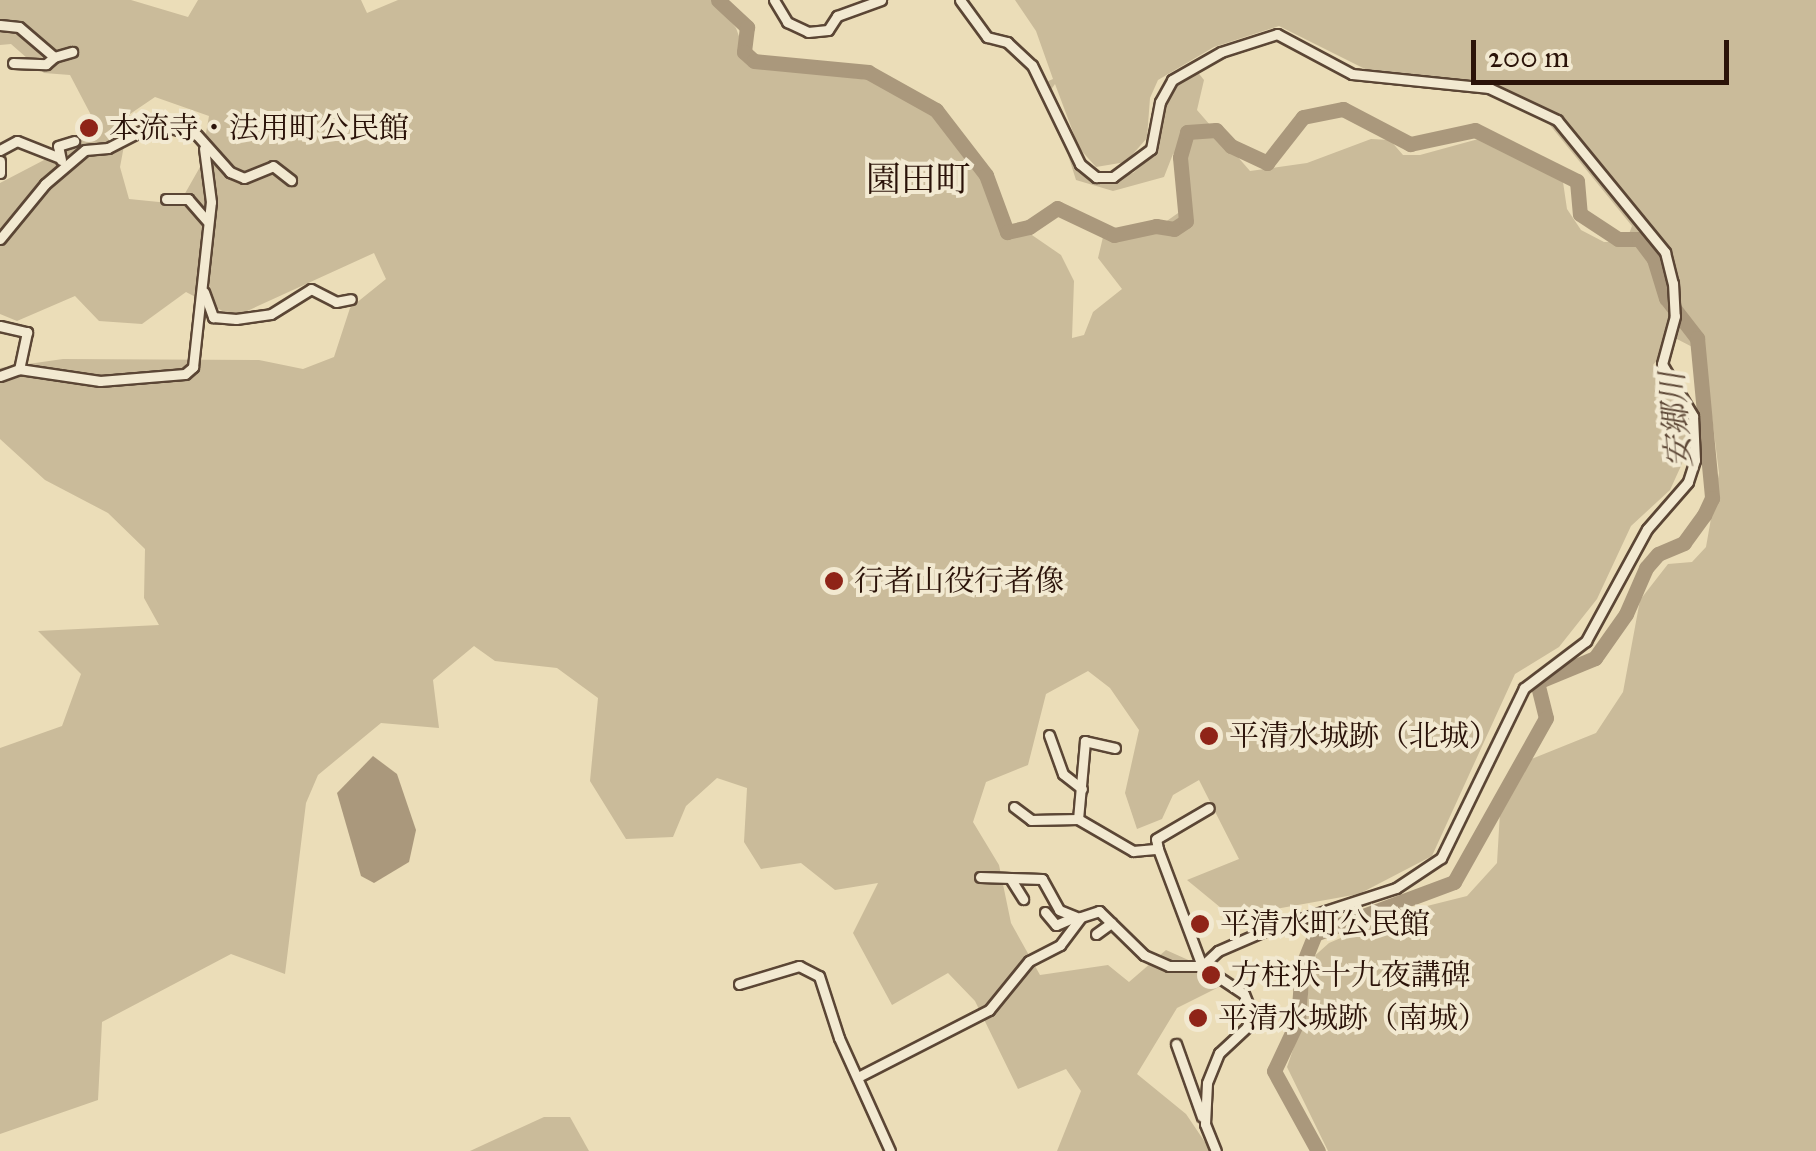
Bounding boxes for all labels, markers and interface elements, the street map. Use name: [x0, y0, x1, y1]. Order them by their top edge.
scale bar: [1476, 20, 1734, 82]
text: 200 m: [1488, 39, 1569, 75]
place label: 本流寺・法用町公民館: [109, 110, 409, 146]
marker: 本流寺・法用町公民館: [78, 117, 100, 139]
district label: 園田町: [866, 159, 970, 201]
water label: 安郷川: [1654, 371, 1700, 469]
place label: 行者山役行者像: [854, 563, 1064, 599]
marker: 行者山役行者像: [823, 570, 845, 592]
place label: 平清水城跡（北城）: [1229, 718, 1499, 754]
marker: 平清水城跡（北城）: [1198, 725, 1220, 747]
place label: 平清水町公民館: [1220, 906, 1430, 942]
marker: 平清水町公民館: [1189, 913, 1211, 935]
place label: 方柱状十九夜講碑: [1231, 957, 1471, 993]
marker: 方柱状十九夜講碑: [1200, 964, 1222, 986]
place label: 平清水城跡（南城）: [1218, 1000, 1488, 1036]
marker: 平清水城跡（南城）: [1187, 1007, 1209, 1029]

